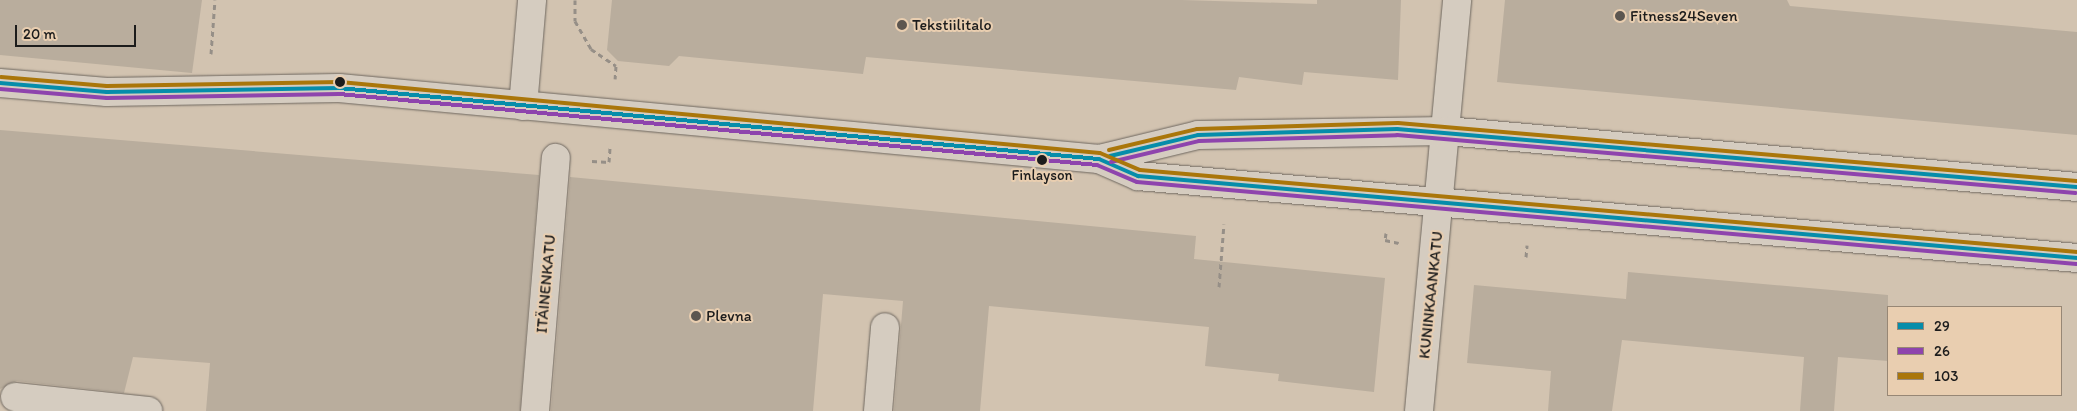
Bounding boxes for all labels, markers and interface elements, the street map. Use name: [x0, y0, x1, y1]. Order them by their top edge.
place label: Fitness24Seven: [1630, 6, 1738, 26]
marker: Fitness24Seven: [1614, 10, 1626, 22]
scale bar: [18, 15, 139, 47]
place label: Tekstiilitalo: [912, 15, 992, 35]
marker: Tekstiilitalo: [896, 19, 908, 31]
text: 20 m: [23, 25, 56, 43]
unlabelled marker: [335, 77, 345, 87]
marker: Finlayson: [1037, 155, 1047, 165]
place label: Finlayson: [1011, 167, 1073, 185]
street label: KUNINKAANKATU: [1415, 230, 1447, 360]
street label: ITÄINENKATU: [532, 234, 560, 334]
place label: Plevna: [706, 306, 752, 326]
legend: [1887, 306, 2062, 396]
marker: Plevna: [690, 310, 702, 322]
text: 29: [1934, 317, 1950, 335]
text: 26: [1934, 342, 1950, 360]
text: 103: [1934, 367, 1958, 385]

